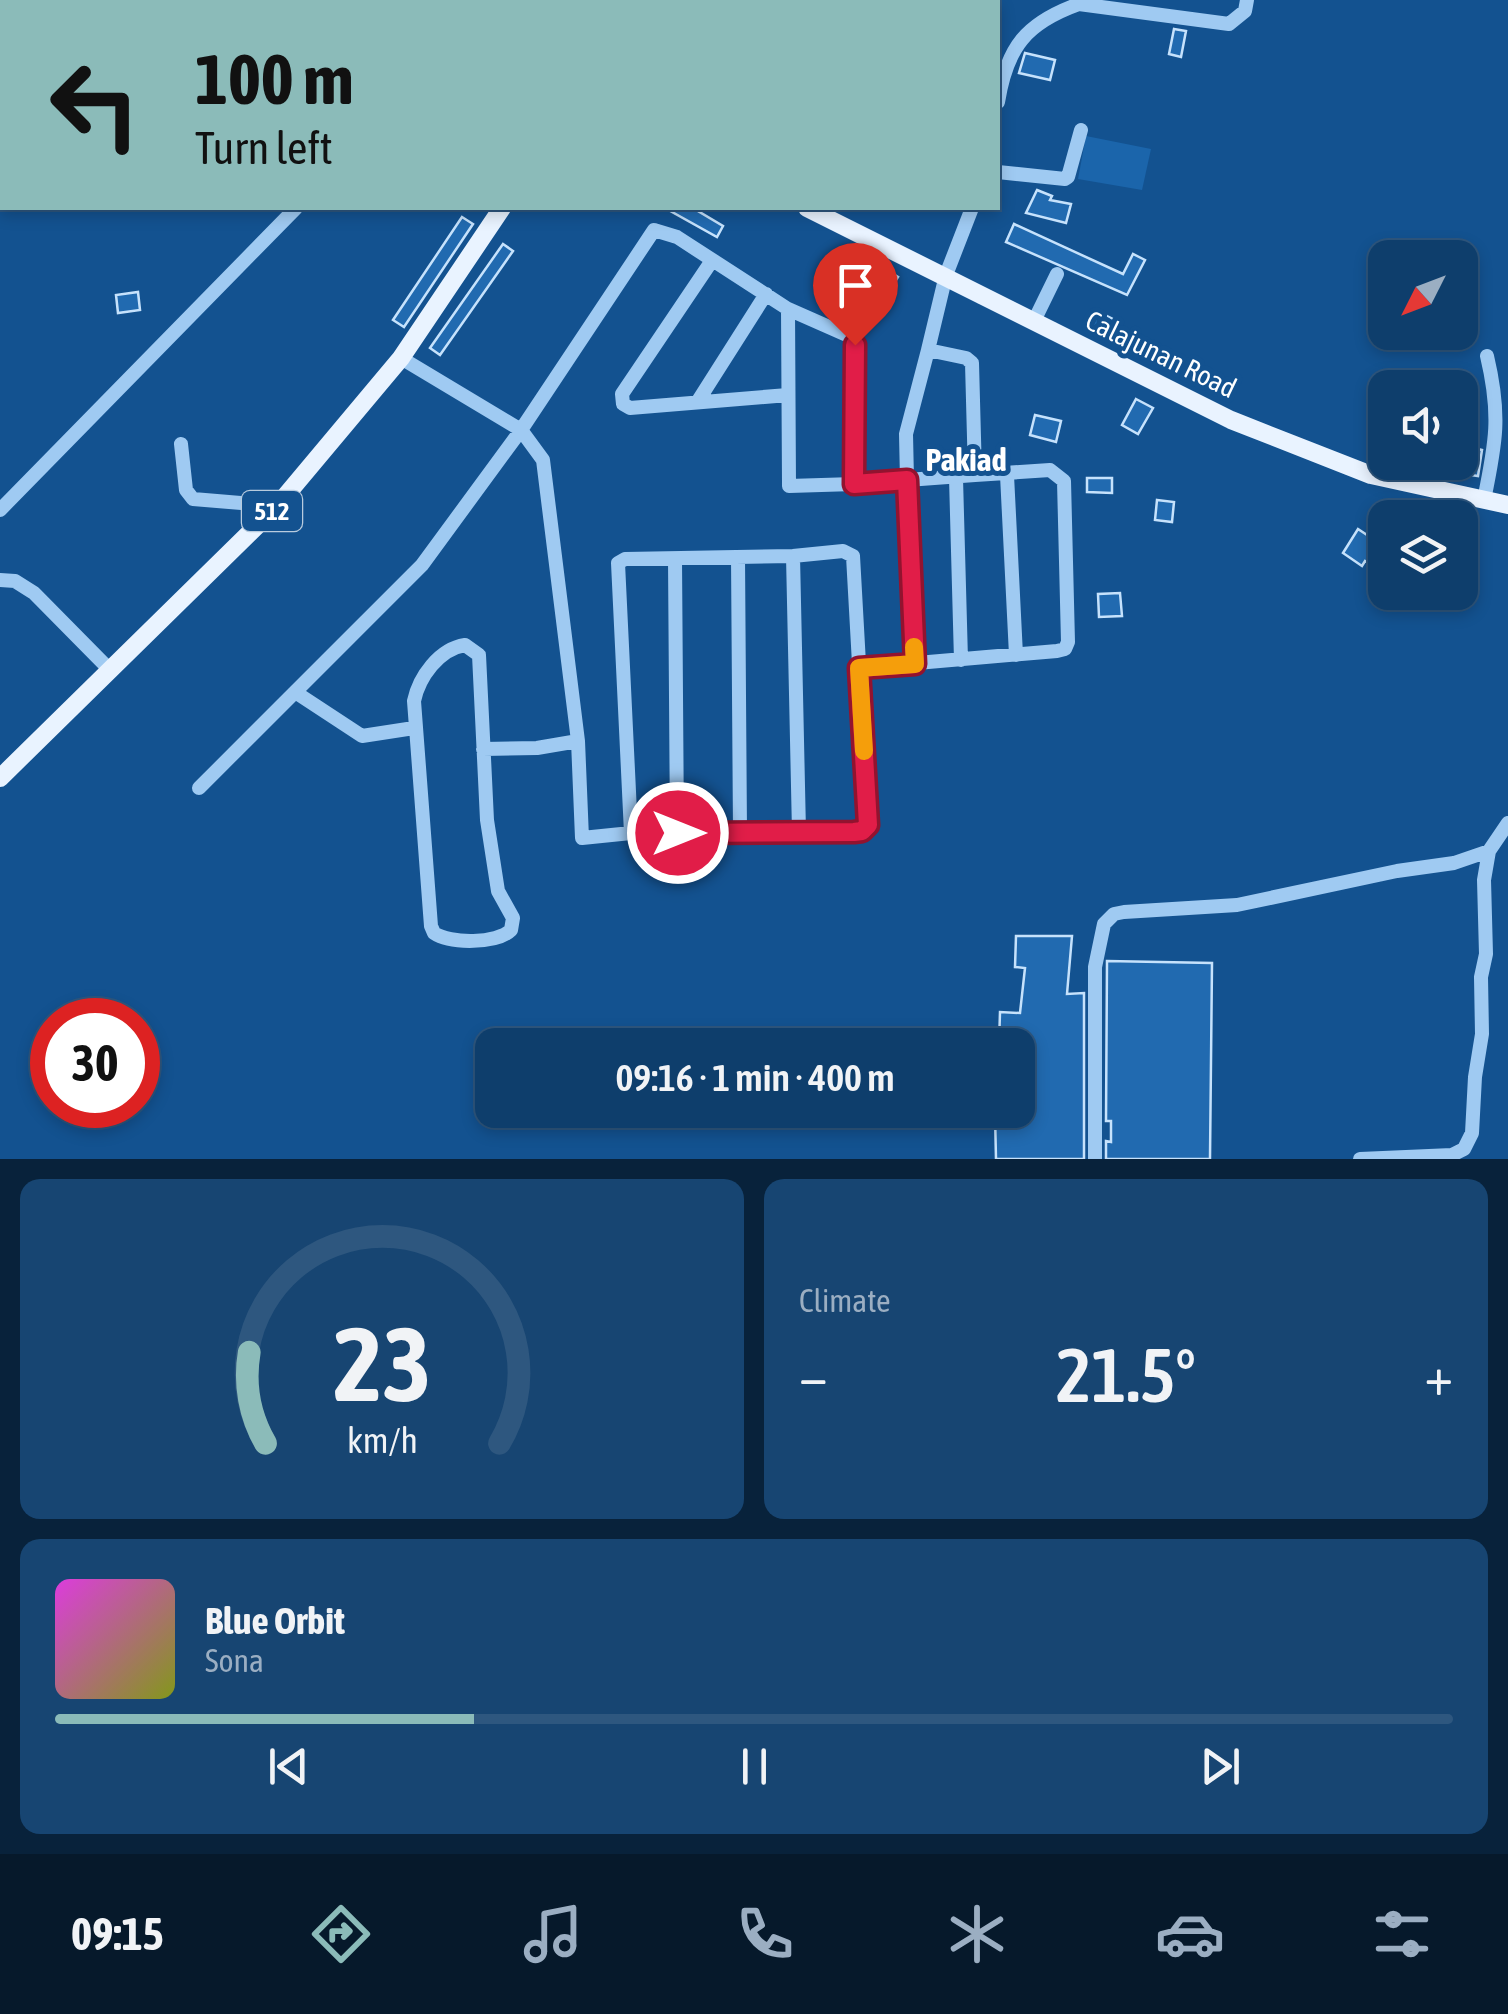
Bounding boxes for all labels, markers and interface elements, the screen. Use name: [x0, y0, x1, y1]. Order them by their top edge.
text: 100 m: [195, 39, 354, 119]
icon: left: [30, 40, 160, 170]
text: Turn left: [195, 122, 333, 174]
north arrow: [1368, 240, 1478, 350]
map controls: [1368, 240, 1478, 610]
pin: [813, 243, 898, 346]
icon: arrive: [828, 258, 883, 313]
street label: Calajunan Road: [1081, 304, 1241, 404]
button: sound: [1368, 370, 1478, 480]
district label: Pakiad: [925, 441, 1007, 478]
road number: 512: [242, 491, 302, 531]
button: layers: [1368, 500, 1478, 610]
position arrow: [626, 781, 730, 885]
speed limit sign: 30: [30, 998, 160, 1128]
text: 09:16 · 1 min · 400 m: [615, 1056, 895, 1099]
text: Climate: [799, 1282, 891, 1319]
text: 23: [333, 1304, 431, 1423]
text: 21.5°: [1056, 1332, 1196, 1418]
text: −: [799, 1344, 828, 1407]
text: +: [1424, 1344, 1453, 1407]
text: km/h: [347, 1420, 417, 1461]
text: Blue Orbit: [205, 1599, 345, 1642]
text: Sona: [205, 1642, 264, 1679]
icon: previous: [261, 1739, 316, 1794]
icon: pause: [727, 1739, 782, 1794]
icon: next: [1193, 1739, 1248, 1794]
icon: directions: [306, 1899, 376, 1969]
icon: music: [518, 1899, 588, 1969]
icon: phone: [730, 1899, 800, 1969]
icon: climate: [942, 1899, 1012, 1969]
icon: car: [1155, 1899, 1225, 1969]
icon: filters: [1367, 1899, 1437, 1969]
text: 09:15: [71, 1908, 164, 1960]

